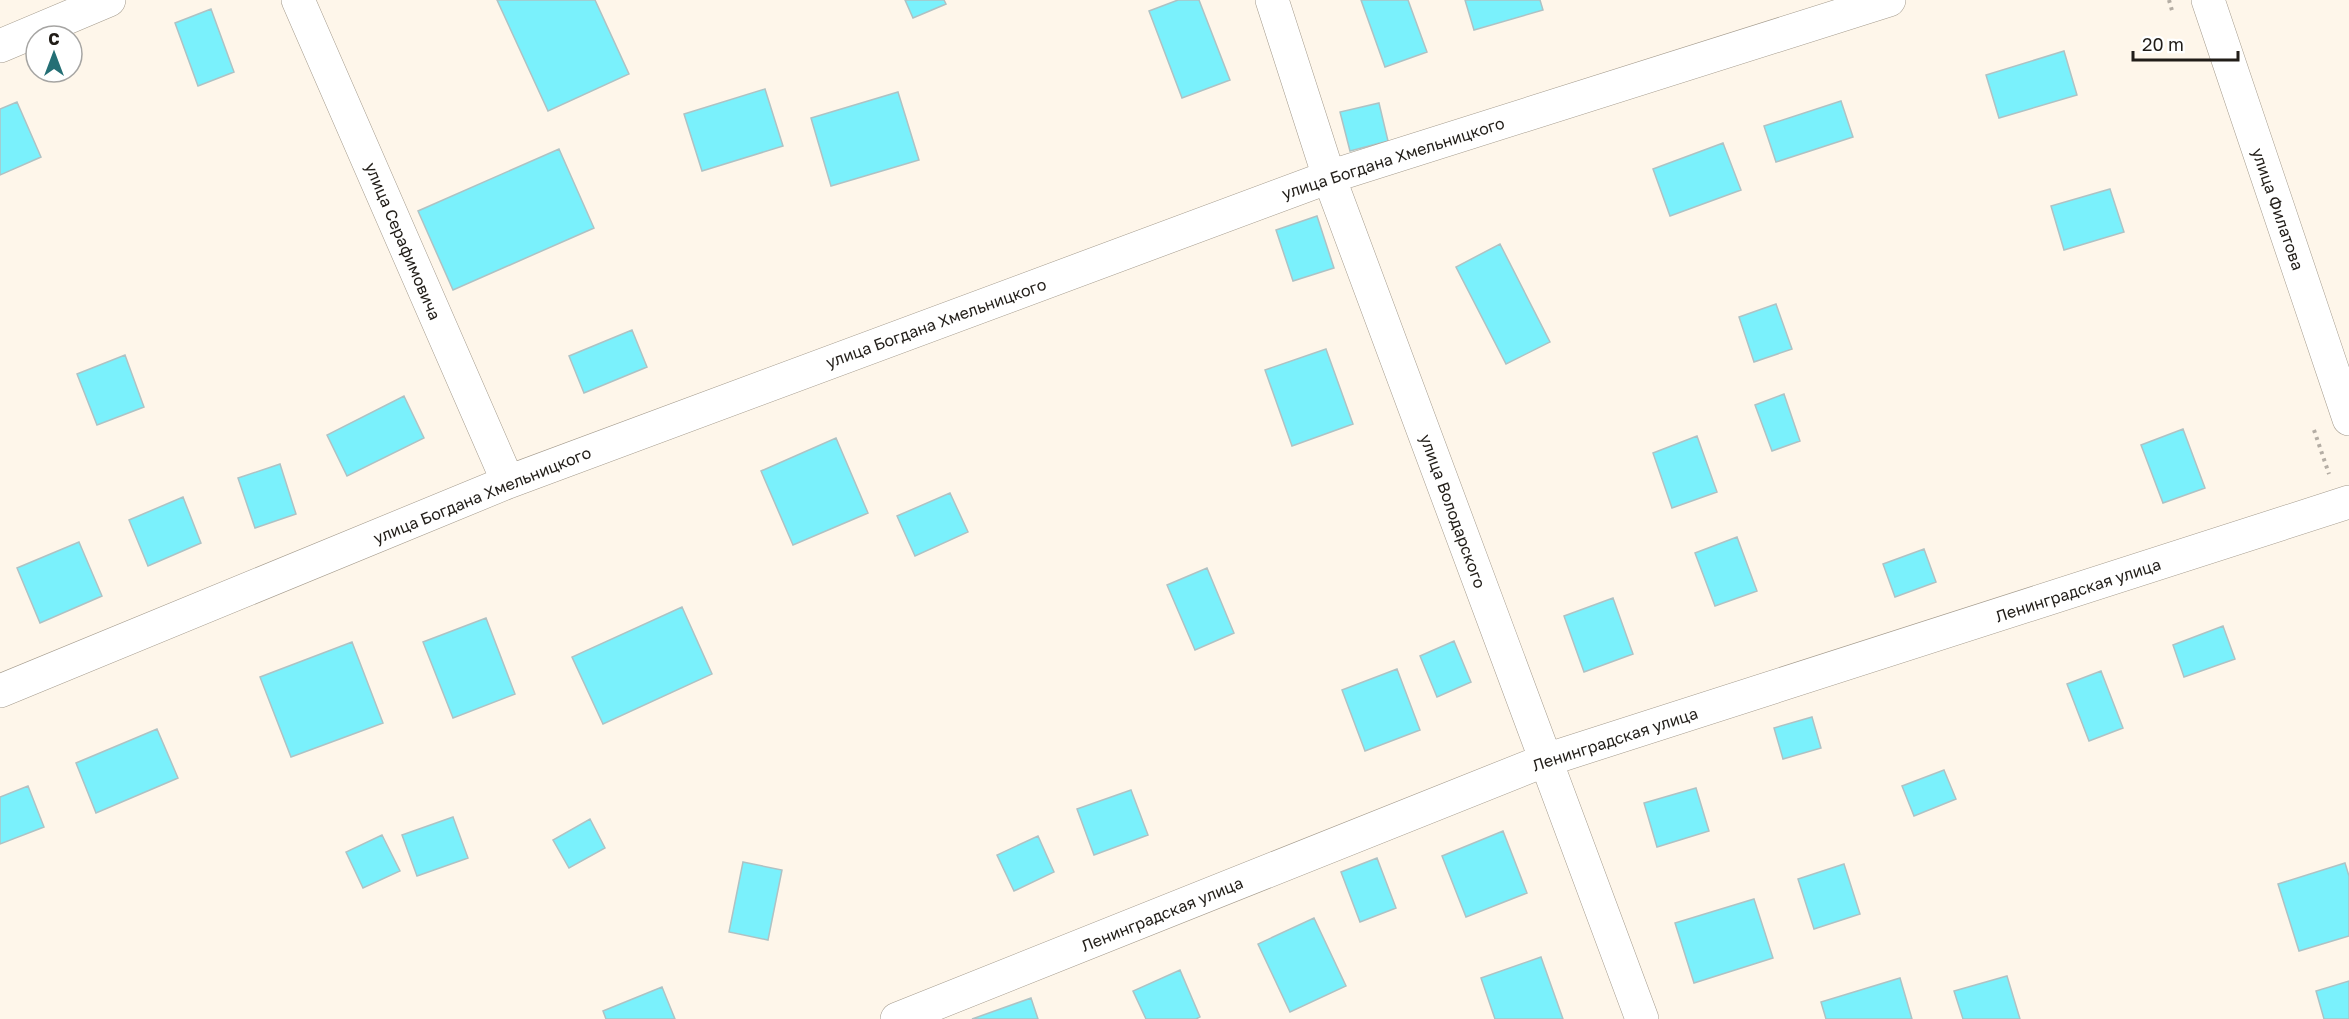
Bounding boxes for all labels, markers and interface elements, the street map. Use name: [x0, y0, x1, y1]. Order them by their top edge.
north arrow: [24, 24, 84, 84]
scale bar: [2133, 24, 2238, 62]
text: С: [48, 29, 60, 49]
text: 20 m: [2142, 33, 2184, 55]
street label: улица Богдана Хмельницкого: [1279, 112, 1507, 204]
street label: улица Филатова: [2248, 145, 2308, 273]
street label: улица Серафимовича: [361, 159, 445, 323]
street label: улица Богдана Хмельницкого: [823, 274, 1049, 372]
street label: улица Володарского: [1416, 431, 1490, 591]
street label: улица Богдана Хмельницкого: [370, 442, 594, 548]
street label: Ленинградская улица: [1993, 554, 2163, 626]
street label: Ленинградская улица: [1530, 703, 1700, 775]
street label: Ленинградская улица: [1078, 872, 1246, 956]

